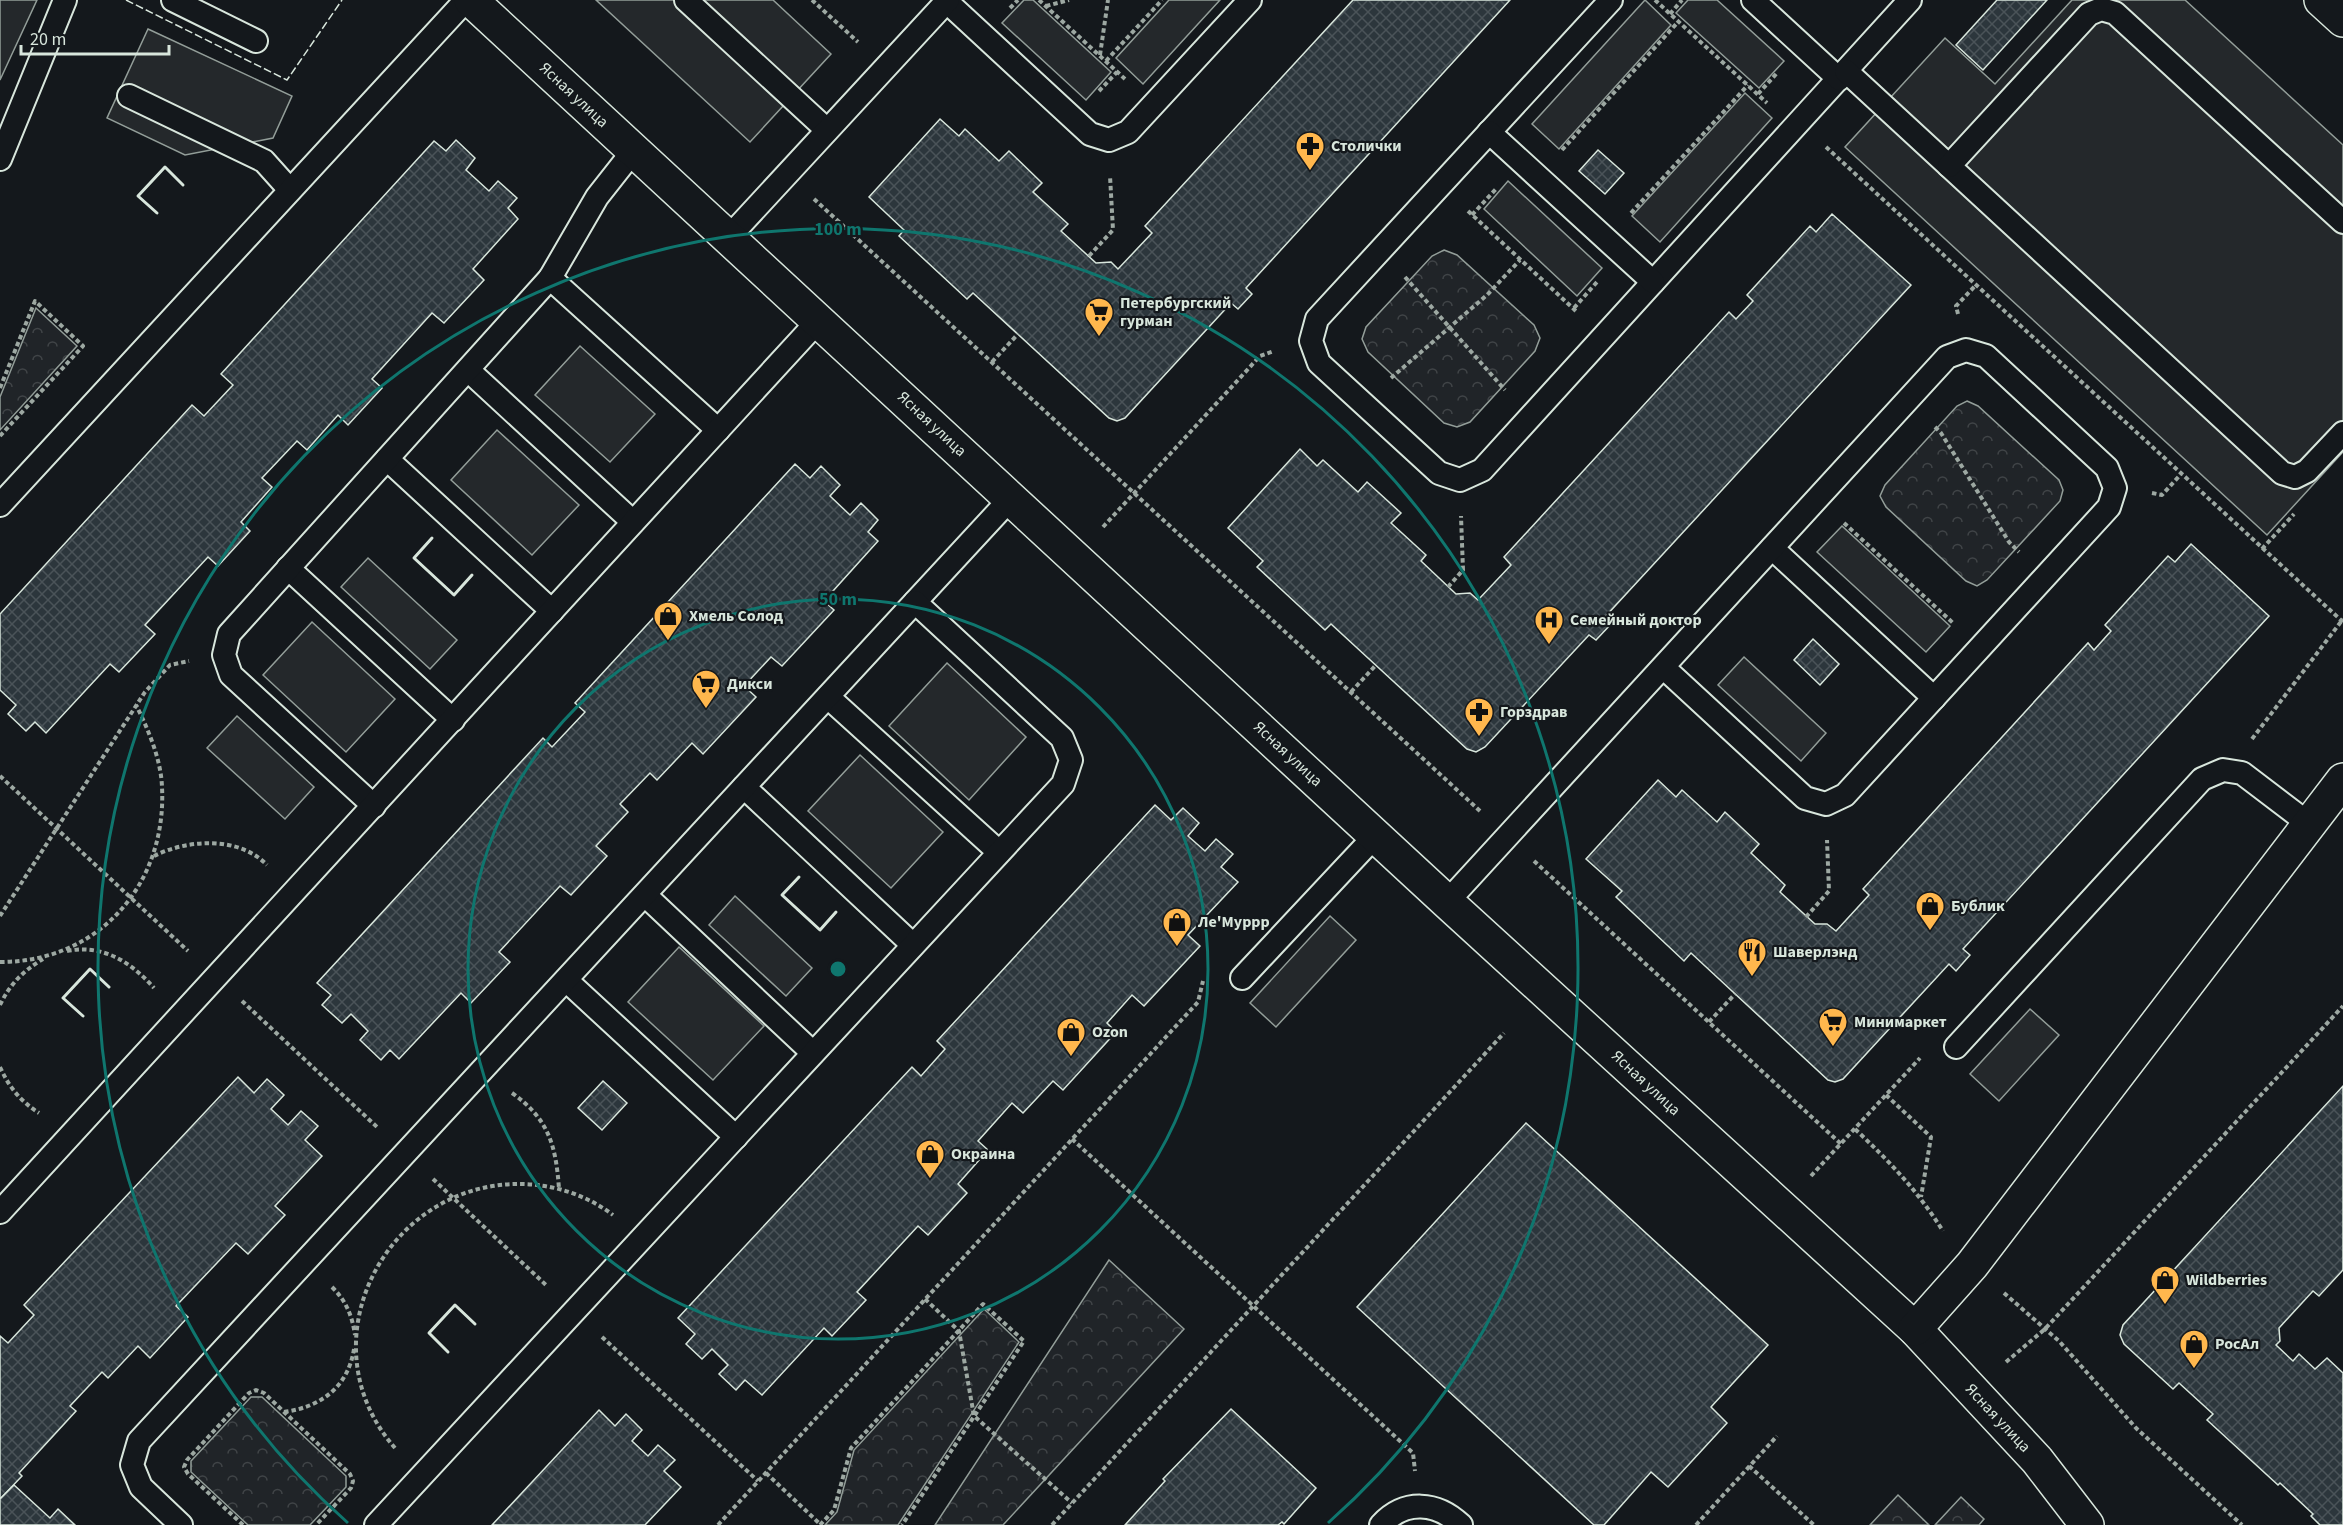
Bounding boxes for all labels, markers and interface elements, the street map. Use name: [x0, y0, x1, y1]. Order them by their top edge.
scale bar: [21, 18, 170, 56]
text: 20 m: [30, 27, 66, 52]
street label: Ясная улица: [535, 57, 613, 133]
pharmacy icon: Столички: [1294, 130, 1326, 172]
place label: Столички: [1331, 135, 1402, 157]
text: 100 m: [814, 217, 862, 242]
place label: Петербургский гурман: [1120, 292, 1231, 332]
supermarket icon: Петербургский гурман: [1083, 296, 1115, 338]
street label: Ясная улица: [893, 386, 971, 462]
text: 50 m: [819, 587, 857, 612]
shop icon: Хмель Солод: [652, 600, 684, 642]
hospital icon: Семейный доктор: [1533, 604, 1565, 646]
place label: Хмель Солод: [689, 605, 784, 627]
place label: Семейный доктор: [1570, 609, 1702, 631]
supermarket icon: Дикси: [690, 668, 722, 710]
place label: Дикси: [727, 673, 772, 695]
pharmacy icon: Горздрав: [1463, 696, 1495, 738]
place label: Горздрав: [1500, 701, 1568, 723]
street label: Ясная улица: [1249, 716, 1327, 792]
shop icon: Бублик: [1914, 890, 1946, 932]
place label: Бублик: [1951, 895, 2005, 917]
shop icon: Ле'Муррр: [1161, 906, 1193, 948]
place label: Ле'Муррр: [1197, 911, 1270, 933]
restaurant icon: Шаверлэнд: [1736, 936, 1768, 978]
place label: Шаверлэнд: [1773, 941, 1858, 963]
centre of rings: [828, 959, 848, 979]
supermarket icon: Минимаркет: [1817, 1006, 1849, 1048]
place label: Минимаркет: [1854, 1011, 1947, 1033]
shop icon: Ozon: [1055, 1016, 1087, 1058]
place label: Ozon: [1092, 1021, 1128, 1043]
street label: Ясная улица: [1607, 1045, 1685, 1121]
shop icon: Окраина: [914, 1138, 946, 1180]
place label: Окраина: [951, 1143, 1015, 1165]
shop icon: Wildberries: [2149, 1264, 2181, 1306]
place label: Wildberries: [2186, 1269, 2267, 1291]
shop icon: РосАл: [2178, 1328, 2210, 1370]
place label: РосАл: [2215, 1333, 2259, 1355]
street label: Ясная улица: [1960, 1379, 2036, 1457]

